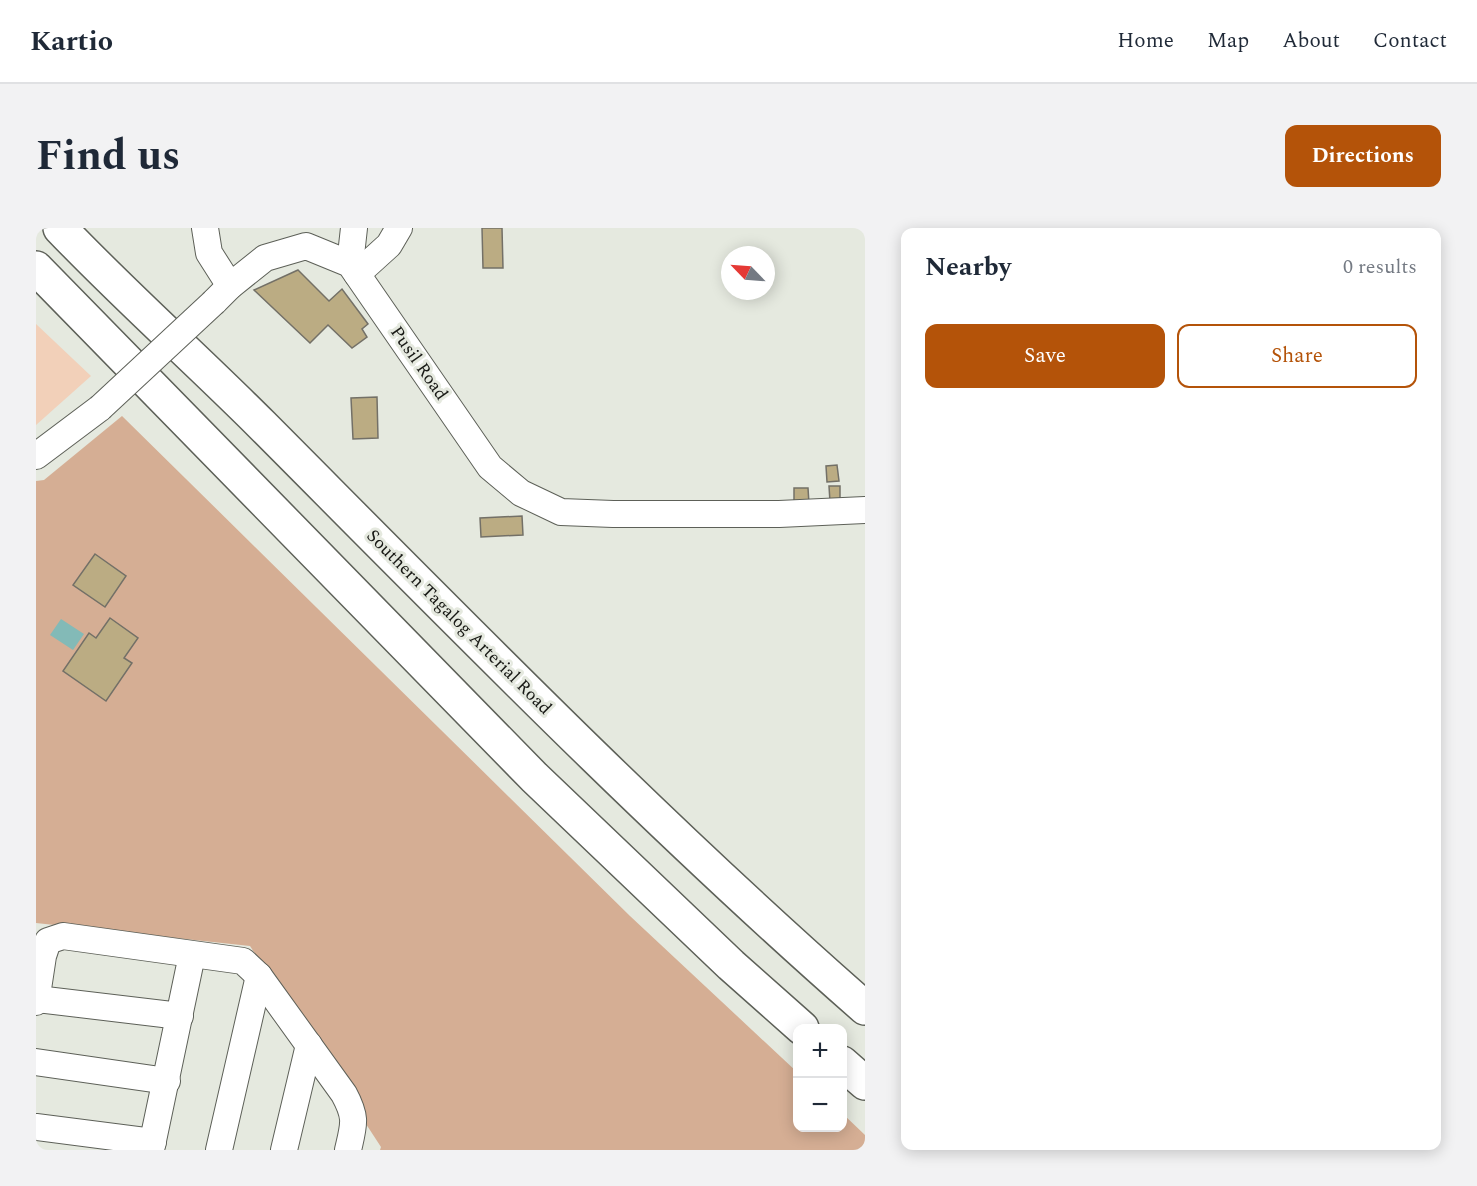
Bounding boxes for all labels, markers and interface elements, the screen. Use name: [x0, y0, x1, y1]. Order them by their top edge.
text: Kartio: [30, 20, 113, 63]
text: Home: [1117, 25, 1174, 57]
text: Map: [1207, 25, 1249, 57]
text: About: [1282, 25, 1340, 57]
text: Contact: [1373, 25, 1447, 57]
text: Find us: [36, 125, 180, 188]
button: Directions: [1285, 125, 1441, 187]
north arrow: [721, 246, 775, 300]
text: Nearby: [925, 247, 1011, 287]
text: 0 results: [1343, 252, 1417, 282]
street label: Pusil Road: [383, 320, 455, 406]
button: Save: [925, 324, 1165, 388]
button: Share: [1177, 324, 1417, 388]
street label: Southern Tagalog Arterial Road: [360, 523, 558, 721]
map controls: [793, 1024, 847, 1132]
button: +: [793, 1024, 847, 1078]
button: −: [793, 1078, 847, 1132]

